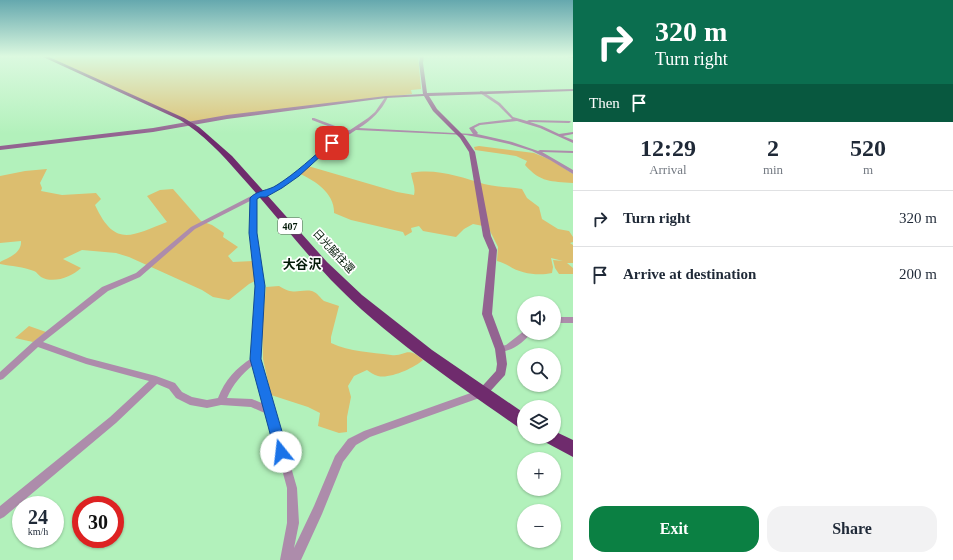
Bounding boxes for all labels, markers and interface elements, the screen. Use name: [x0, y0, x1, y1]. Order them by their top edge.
icon: right: [589, 16, 641, 68]
text: 320 m: [655, 16, 727, 47]
text: Turn right: [655, 49, 728, 69]
icon: arrive: [628, 92, 650, 114]
text: Then: [589, 95, 620, 111]
pin: [315, 126, 349, 160]
icon: arrive: [321, 132, 343, 154]
text: 12:29: [640, 135, 696, 161]
text: 2: [767, 135, 779, 161]
text: 520: [850, 135, 886, 161]
text: Arrival: [649, 162, 687, 177]
text: min: [763, 162, 783, 177]
text: m: [863, 162, 873, 177]
icon: right: [589, 208, 611, 230]
text: Turn right: [623, 210, 690, 226]
text: 320 m: [899, 210, 937, 226]
road number: 407: [278, 218, 302, 234]
street label: 日光脇往還: [311, 227, 357, 275]
district label: 大谷沢: [282, 257, 322, 272]
icon: arrive: [589, 264, 611, 286]
text: Arrive at destination: [623, 266, 756, 282]
text: 200 m: [899, 266, 937, 282]
map controls: [517, 296, 561, 548]
button: sound: [517, 296, 561, 340]
button: search: [517, 348, 561, 392]
button: layers: [517, 400, 561, 444]
position arrow: [260, 431, 302, 473]
button: +: [517, 452, 561, 496]
speed limit sign: 30: [72, 496, 124, 548]
button: −: [517, 504, 561, 548]
text: 24: [28, 506, 48, 528]
button: Exit: [589, 506, 759, 552]
button: Share: [767, 506, 937, 552]
text: km/h: [28, 526, 48, 537]

